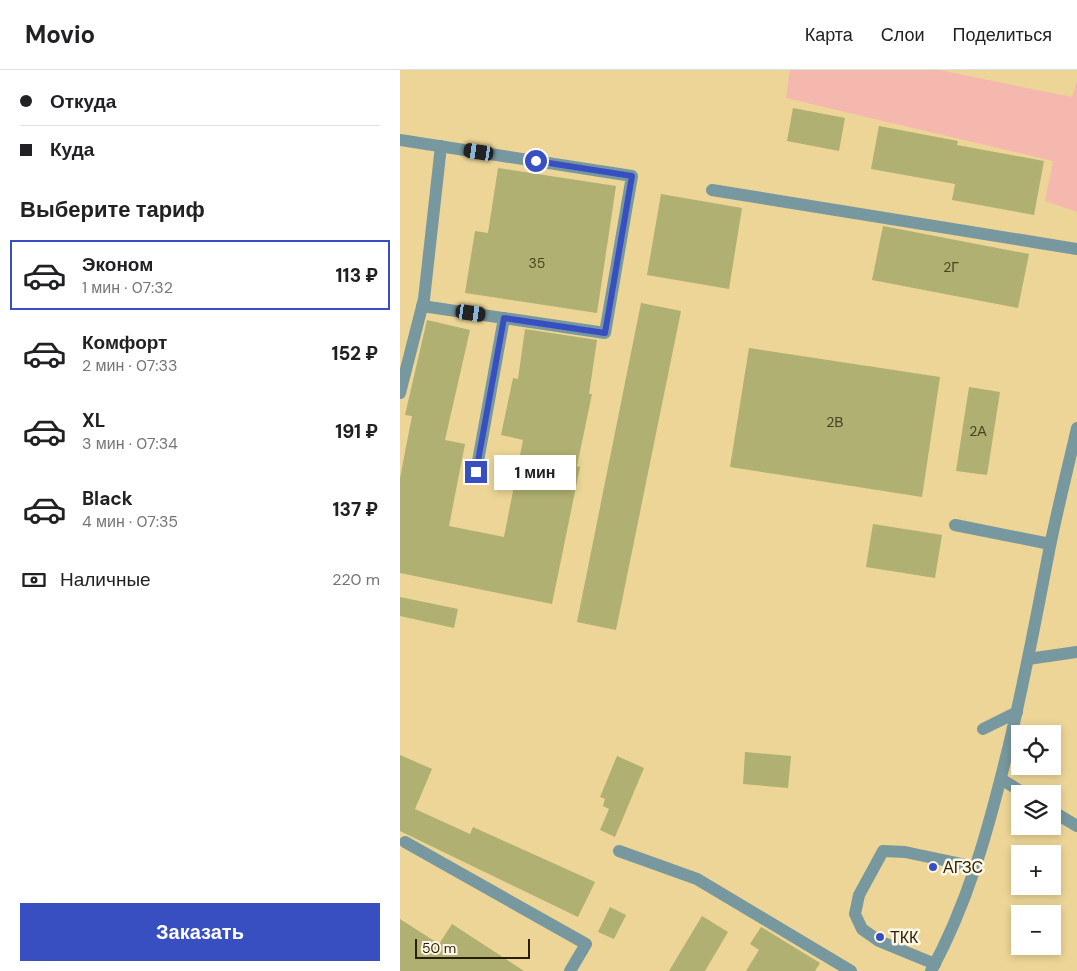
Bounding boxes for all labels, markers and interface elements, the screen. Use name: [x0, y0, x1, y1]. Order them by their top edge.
text: Movio: [25, 19, 95, 50]
text: Карта: [805, 23, 853, 47]
text: Слои: [881, 23, 925, 47]
text: Поделиться: [953, 23, 1052, 47]
text: Откуда: [50, 89, 116, 114]
text: Куда: [50, 137, 94, 162]
car: [463, 142, 494, 162]
route start: [525, 150, 547, 172]
text: Выберите тариф: [20, 195, 205, 224]
text: Эконом: [82, 252, 153, 277]
icon: car: [22, 253, 67, 298]
house number: 35: [529, 254, 545, 272]
house number: 2Г: [943, 258, 959, 276]
text: 113 ₽: [336, 263, 378, 288]
text: 1 мин · 07:32: [82, 277, 173, 298]
car: [455, 303, 486, 323]
text: Комфорт: [82, 330, 167, 355]
icon: car: [22, 331, 67, 376]
text: 152 ₽: [331, 341, 378, 366]
text: 2 мин · 07:33: [82, 355, 177, 376]
text: XL: [82, 408, 105, 433]
icon: car: [22, 409, 67, 454]
house number: 2В: [826, 413, 844, 431]
text: 191 ₽: [335, 419, 378, 444]
house number: 2А: [969, 422, 987, 440]
text: 3 мин · 07:34: [82, 433, 178, 454]
callout: 1 мин: [494, 454, 576, 490]
route end: [465, 461, 487, 483]
text: 1 мин: [515, 462, 555, 483]
text: Black: [82, 486, 133, 511]
icon: car: [22, 487, 67, 532]
text: 137 ₽: [333, 497, 378, 522]
text: 4 мин · 07:35: [82, 511, 178, 532]
icon: cash: [20, 566, 48, 594]
text: Наличные: [60, 567, 151, 592]
text: 220 m: [332, 569, 380, 590]
map controls: [1011, 725, 1061, 955]
button: locate: [1011, 725, 1061, 775]
button: layers: [1011, 785, 1061, 835]
button: +: [1011, 845, 1061, 895]
place label: АГЗС: [943, 857, 983, 878]
marker: АГЗС: [927, 861, 939, 873]
button: Заказать: [20, 903, 380, 961]
button: −: [1011, 905, 1061, 955]
place label: ТКК: [890, 927, 919, 948]
marker: ТКК: [874, 931, 886, 943]
scale bar: [415, 936, 530, 959]
text: 50 m: [422, 939, 456, 957]

